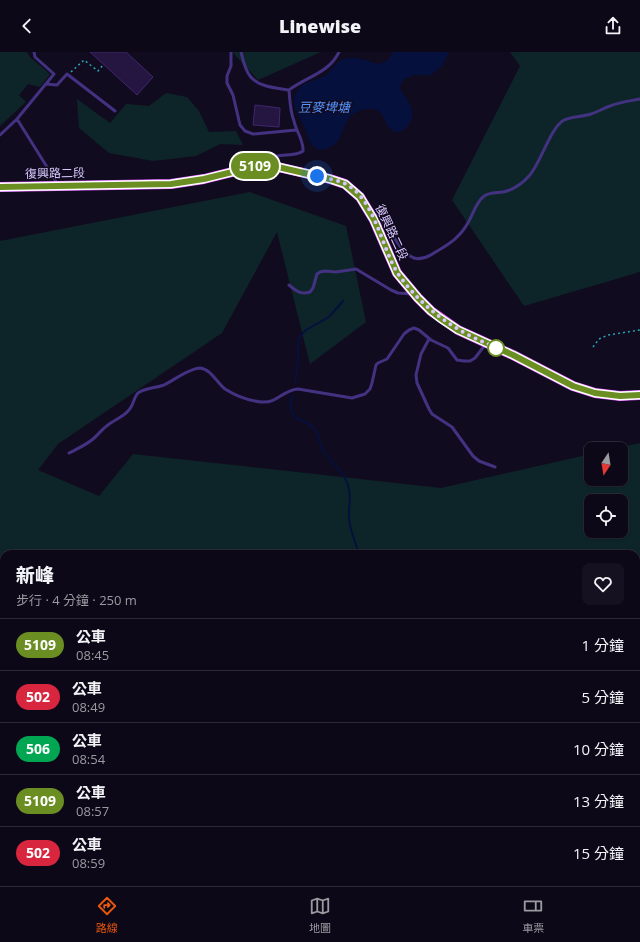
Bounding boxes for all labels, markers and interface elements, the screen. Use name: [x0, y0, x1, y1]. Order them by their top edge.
text: Linewise: [279, 14, 361, 38]
icon: back: [16, 15, 38, 37]
icon: share: [602, 15, 624, 37]
water label: 豆麥埤塘: [298, 98, 352, 116]
line badge: 5109: [227, 153, 283, 179]
text: 5109: [239, 156, 271, 175]
street label: 復興路二段: [25, 164, 85, 182]
your location: [307, 166, 327, 186]
street label: 復興路二段: [372, 201, 412, 263]
unlabelled marker: [487, 339, 505, 357]
north arrow: [584, 442, 628, 486]
map controls: [584, 442, 628, 538]
button: locate: [584, 494, 628, 538]
text: 新峰: [16, 562, 54, 588]
button: heart: [582, 563, 624, 605]
text: 步行 · 4 分鐘 · 250 m: [16, 591, 137, 609]
text: 公車: [76, 626, 106, 646]
text: 5109: [24, 635, 56, 654]
text: 1 分鐘: [582, 635, 624, 655]
text: 08:45: [76, 646, 109, 664]
text: 公車: [72, 678, 102, 698]
text: 502: [26, 687, 50, 706]
text: 5 分鐘: [582, 687, 624, 707]
text: 08:49: [72, 698, 105, 716]
text: 公車: [72, 730, 102, 750]
text: 506: [26, 739, 50, 758]
text: 10 分鐘: [573, 739, 624, 759]
text: 08:54: [72, 750, 105, 768]
text: 公車: [76, 782, 106, 802]
text: 5109: [24, 791, 56, 810]
text: 13 分鐘: [573, 791, 624, 811]
text: 08:57: [76, 802, 109, 820]
text: 公車: [72, 834, 102, 854]
text: 502: [26, 843, 50, 862]
text: 15 分鐘: [573, 843, 624, 863]
text: 08:59: [72, 854, 105, 872]
tab: 路線: [96, 895, 118, 935]
tab: 地圖: [309, 895, 331, 935]
tab: 車票: [522, 895, 544, 935]

